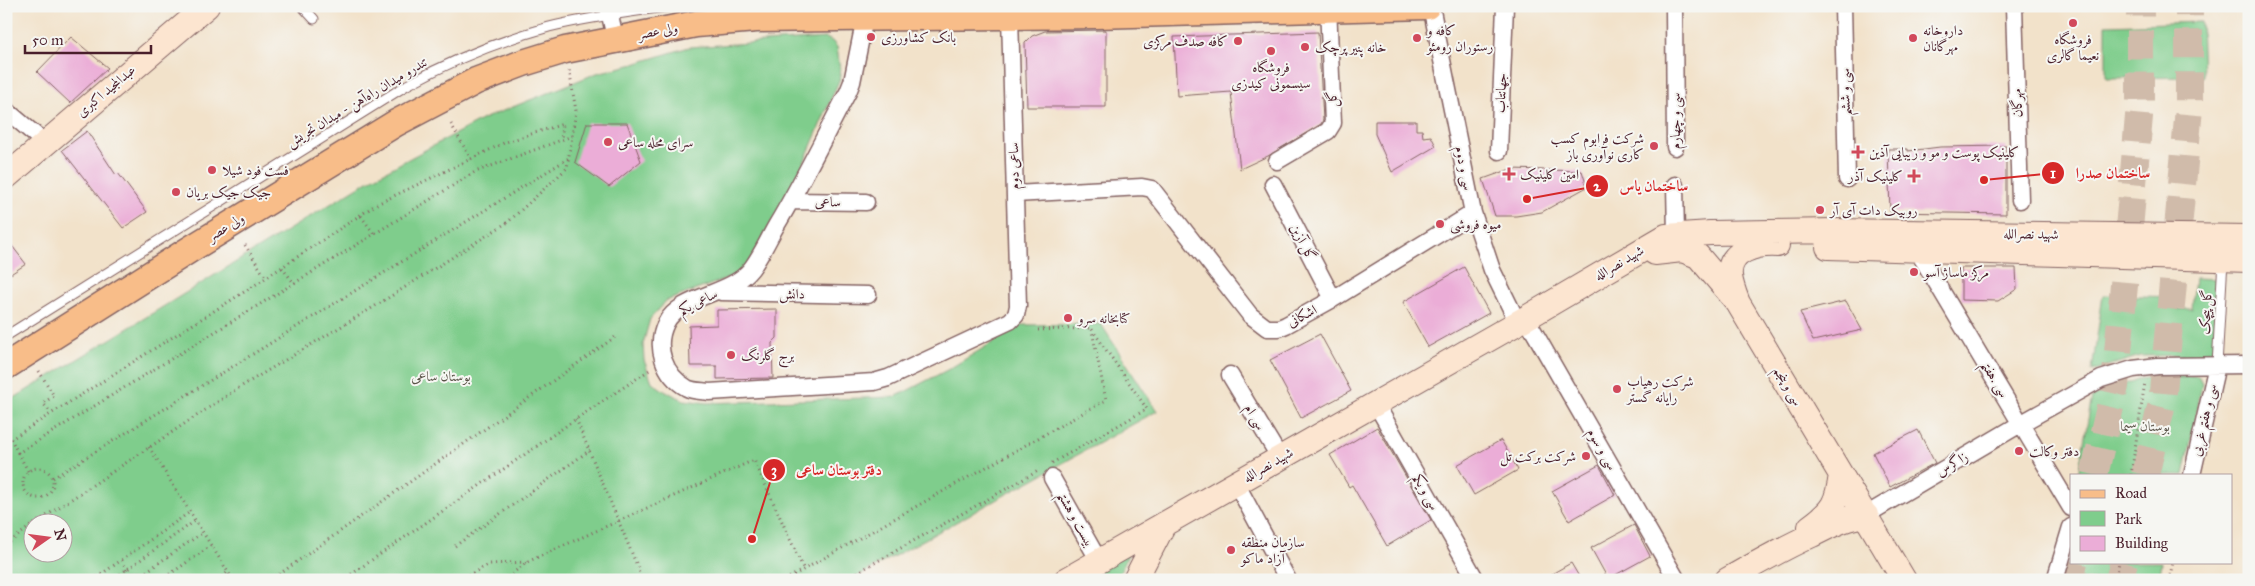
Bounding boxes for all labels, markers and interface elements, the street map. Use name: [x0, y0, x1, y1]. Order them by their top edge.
marker: فروشگاه نعیما گالری: [2067, 17, 2079, 29]
street label: ولی عصر: [635, 19, 679, 44]
scale bar: [25, 22, 151, 54]
place label: کافه و رستوران رومئو: [1425, 22, 1493, 55]
place label: داروخانه مهرگانان: [1923, 22, 1963, 56]
place label: بانک کشاورزی: [881, 29, 957, 46]
place label: فروشگاه نعیما گالری: [2047, 30, 2100, 64]
text: 50 m: [32, 31, 64, 49]
marker: بانک کشاورزی: [865, 31, 877, 43]
marker: کافه و رستوران رومئو: [1411, 32, 1423, 44]
marker: داروخانه مهرگانان: [1907, 32, 1919, 44]
place label: کافه صدف مرکزی: [1143, 33, 1228, 51]
marker: کافه صدف مرکزی: [1232, 35, 1244, 47]
place label: خانه پنیر پرچک: [1315, 39, 1387, 58]
marker: خانه پنیر پرچک: [1299, 41, 1311, 53]
marker: فروشگاه سیسمونی کیدزی: [1265, 45, 1277, 57]
street label: تندرو میدان راه‌آهن - میدان تجریش: [283, 53, 431, 152]
place label: فروشگاه سیسمونی کیدزی: [1231, 58, 1311, 92]
street label: عبدالمجید اکبری: [73, 61, 139, 121]
street label: سی و ششم: [1836, 68, 1859, 116]
street label: جهانتاب: [1492, 73, 1510, 113]
street label: مهرگان: [2008, 88, 2027, 118]
street label: گل: [1323, 90, 1343, 108]
street label: سی و چهارم: [1667, 93, 1688, 149]
place label: شرکت فرابوم کسب کاری نوآوری باز: [1551, 130, 1644, 163]
place label: سرای محله ساعی: [618, 134, 693, 152]
marker: سرای محله ساعی: [602, 136, 614, 148]
marker: شرکت فرابوم کسب کاری نوآوری باز: [1648, 140, 1660, 152]
street label: ساعی دوم: [1005, 142, 1027, 190]
street label: سی و دوم: [1447, 144, 1477, 193]
place label: کلینیک پوست و مو و زیبایی آذین: [1869, 144, 2019, 163]
marker: کلینیک پوست و مو و زیبایی آذین: [1851, 145, 1865, 159]
callout: ساختمان صدرا: [2041, 158, 2160, 188]
place label: فست فود شیلا: [222, 162, 289, 179]
marker: فست فود شیلا: [206, 164, 218, 176]
text: 1: [2050, 164, 2056, 182]
text: ساختمان صدرا: [2076, 164, 2150, 182]
place label: امین کلینیک: [1520, 166, 1579, 183]
marker: امین کلینیک: [1502, 167, 1516, 181]
place label: کلینیک آذر: [1846, 168, 1903, 185]
marker: کلینیک آذر: [1907, 169, 1921, 183]
callout: ساختمان یاس: [1585, 171, 1699, 201]
text: 2: [1593, 177, 1601, 195]
text: ساختمان یاس: [1620, 177, 1688, 195]
place label: جیک جیک بریان: [186, 184, 271, 201]
marker: جیک جیک بریان: [170, 186, 182, 198]
street label: ساعی: [815, 193, 841, 211]
place label: روبیک دات آی آر: [1828, 202, 1918, 219]
marker: روبیک دات آی آر: [1814, 204, 1826, 216]
street label: ولی عصر: [203, 209, 248, 247]
place label: میوه فروشی: [1450, 216, 1501, 234]
marker: میوه فروشی: [1434, 218, 1446, 230]
street label: گل آزین: [1284, 221, 1320, 264]
street label: شهید نصرالله: [2003, 225, 2059, 244]
street label: شهید نصرالله: [1591, 241, 1648, 285]
place label: مرکز ماساژ آسو: [1922, 264, 1989, 282]
marker: مرکز ماساژ آسو: [1908, 266, 1920, 278]
street label: ساعی یکم: [676, 285, 723, 323]
street label: دانش: [779, 285, 805, 304]
street label: گل پیچک: [2196, 289, 2218, 335]
street label: اشکانی: [1284, 301, 1320, 331]
place label: کتابخانه سرو: [1076, 310, 1131, 328]
marker: کتابخانه سرو: [1062, 312, 1074, 324]
place label: برج گلرنگ: [741, 346, 795, 368]
marker: برج گلرنگ: [725, 349, 737, 361]
street label: سی .هفتم: [1973, 357, 2013, 403]
street label: سی و پنجم: [1765, 363, 1807, 412]
park label: بوستان ساعی: [411, 368, 471, 385]
place label: شرکت رهیاب رایانه گستر: [1625, 373, 1694, 406]
street label: سی و هفتم غربی: [2187, 382, 2226, 459]
marker: شرکت رهیاب رایانه گستر: [1611, 383, 1623, 395]
street label: سی ام: [1237, 401, 1269, 435]
park label: بوستان سیما: [2120, 418, 2170, 435]
street label: سی و سوم: [1580, 425, 1621, 475]
place label: دفتر وکالت: [2029, 443, 2079, 460]
street label: شهید نصرالله: [1240, 444, 1297, 487]
marker: دفتر وکالت: [2013, 445, 2025, 457]
street label: زاگرس: [1932, 447, 1971, 480]
place label: شرکت برکت تل: [1500, 448, 1576, 467]
marker: شرکت برکت تل: [1580, 450, 1592, 462]
callout: دفتر بوستان ساعی: [761, 455, 892, 485]
text: 3: [771, 461, 777, 480]
text: دفتر بوستان ساعی: [795, 461, 882, 479]
street label: سی و یکم: [1405, 471, 1443, 516]
legend: [2070, 474, 2232, 564]
text: Road: [2115, 484, 2147, 502]
street label: بیست و هشتم: [1049, 488, 1098, 552]
text: Park: [2115, 510, 2142, 528]
north arrow: [22, 514, 72, 564]
text: N: [50, 527, 70, 543]
place label: سازمان منطقه آزاد ماکو: [1239, 534, 1305, 567]
text: Building: [2115, 534, 2169, 552]
marker: سازمان منطقه آزاد ماکو: [1225, 544, 1237, 556]

